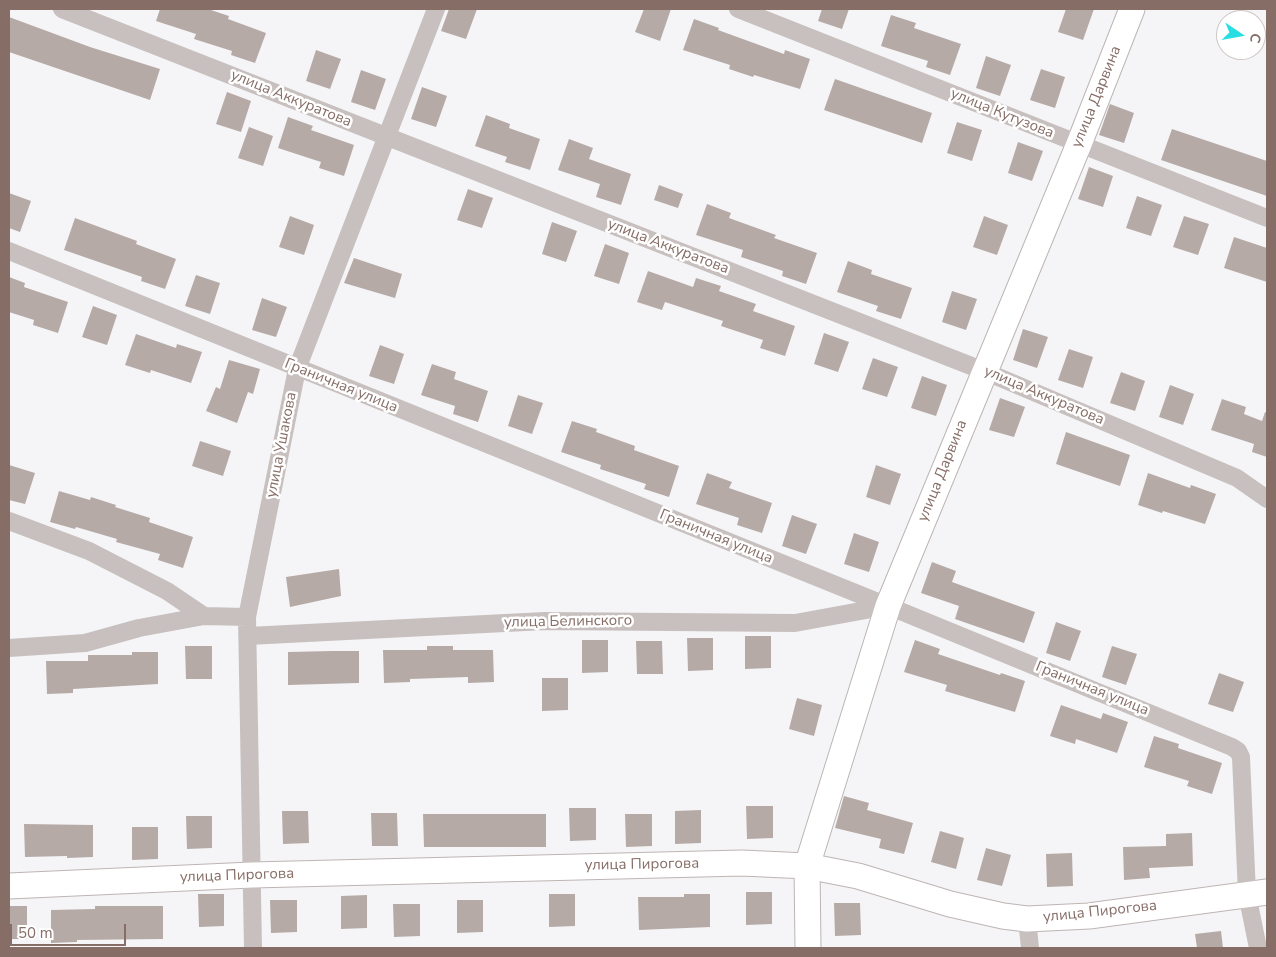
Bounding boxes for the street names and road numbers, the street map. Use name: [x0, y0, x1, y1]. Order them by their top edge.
street label: улица Дарвина: [1068, 43, 1126, 151]
street label: улица Аккуратова: [228, 67, 354, 131]
street label: улица Кутузова: [948, 85, 1056, 143]
street label: улица Аккуратова: [605, 216, 731, 278]
street label: Граничная улица: [282, 355, 400, 417]
street label: улица Аккуратова: [981, 363, 1107, 429]
street label: улица Ушакова: [263, 391, 301, 499]
street label: улица Дарвина: [914, 417, 972, 525]
street label: Граничная улица: [657, 506, 775, 568]
street label: улица Белинского: [504, 612, 632, 632]
street label: Граничная улица: [1033, 658, 1151, 720]
street label: улица Пирогова: [585, 855, 699, 875]
street label: улица Пирогова: [179, 865, 295, 887]
street label: улица Пирогова: [1042, 897, 1158, 927]

